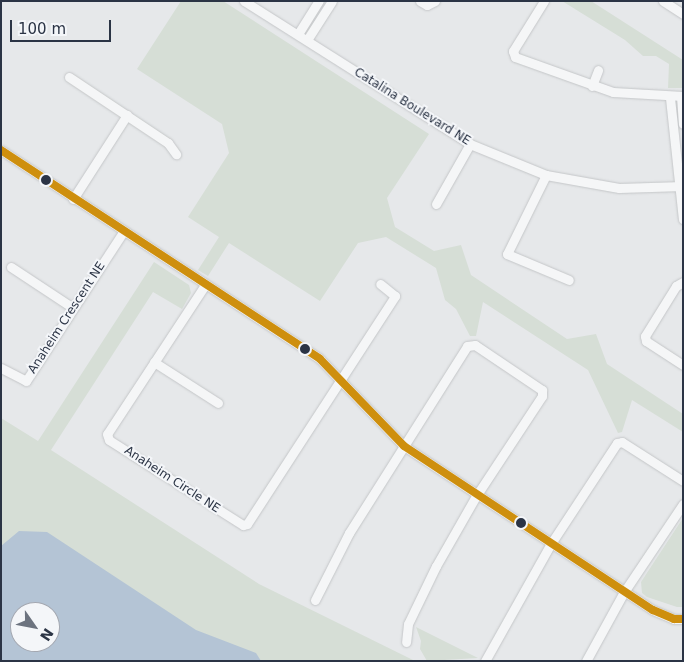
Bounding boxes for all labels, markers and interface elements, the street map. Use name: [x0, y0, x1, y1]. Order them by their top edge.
scale bar: [12, 10, 114, 42]
text: 100 m: [18, 20, 66, 38]
street label: Catalina Boulevard NE: [351, 65, 473, 149]
unlabelled marker: [41, 175, 51, 185]
street label: Anaheim Crescent NE: [25, 259, 109, 377]
unlabelled marker: [300, 344, 310, 354]
street label: Anaheim Circle NE: [122, 444, 222, 516]
unlabelled marker: [516, 518, 526, 528]
north arrow: [10, 602, 60, 652]
text: N: [37, 625, 57, 644]

